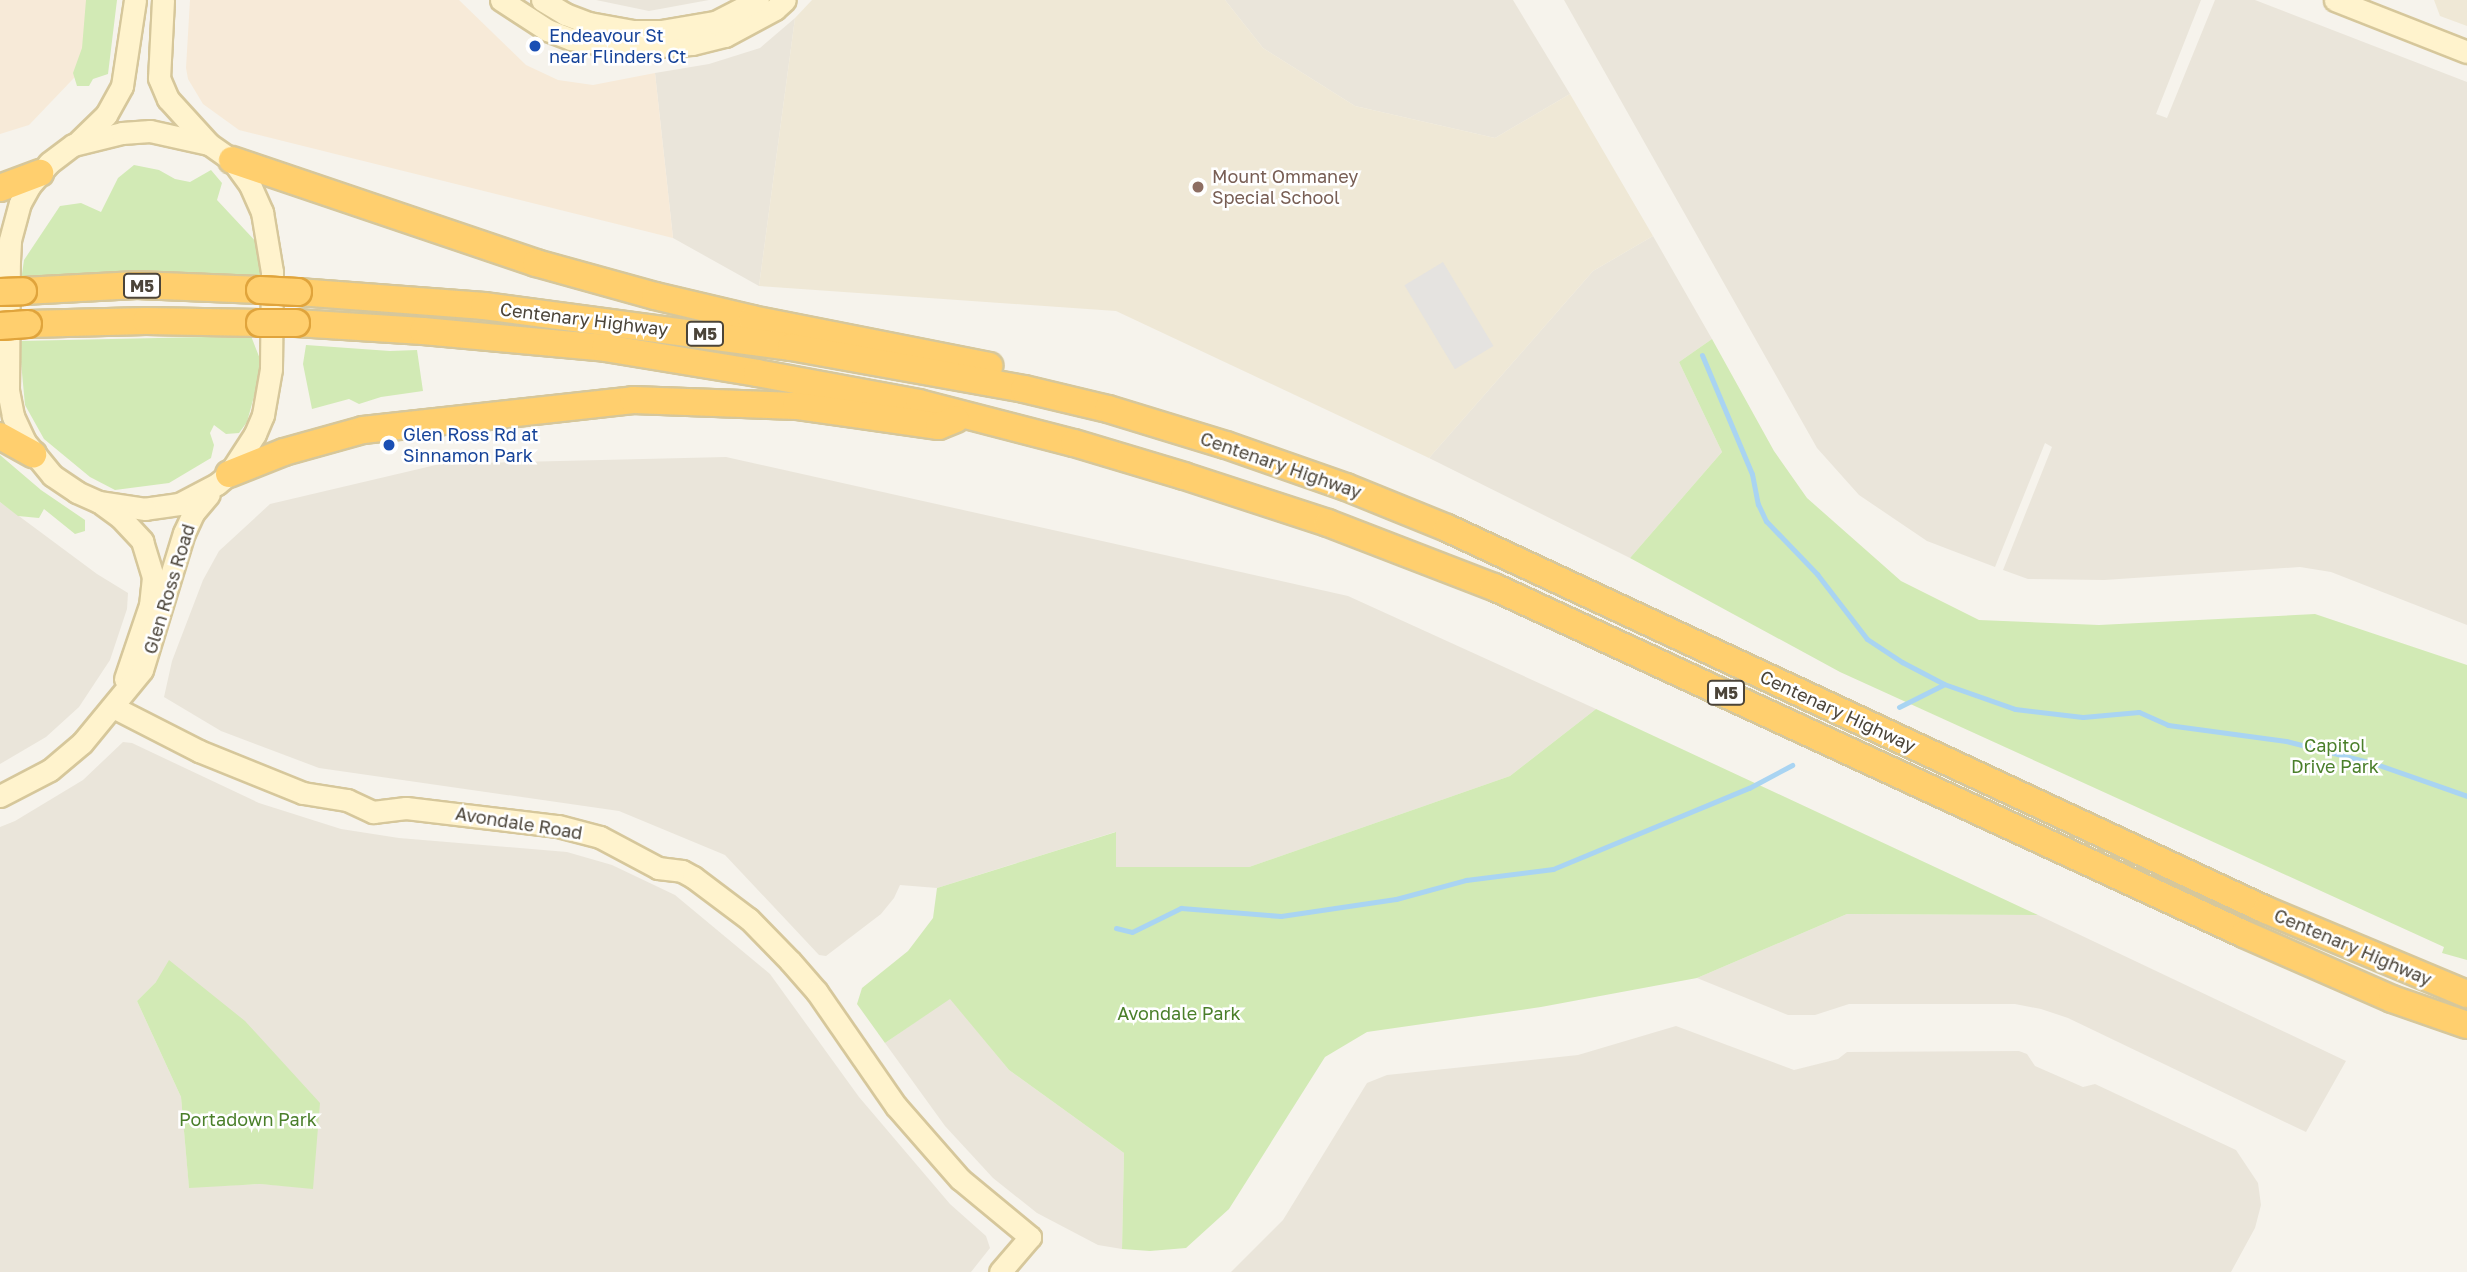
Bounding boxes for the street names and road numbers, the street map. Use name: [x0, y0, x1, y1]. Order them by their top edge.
road number: M5: [123, 274, 161, 298]
street label: Centenary Highway: [499, 298, 669, 340]
road number: M5: [686, 322, 724, 346]
street label: Centenary Highway: [1198, 427, 1364, 503]
street label: Glen Ross Road: [139, 521, 199, 657]
street label: Centenary Highway: [1757, 665, 1919, 757]
road number: M5: [1707, 680, 1745, 706]
street label: Avondale Road: [454, 802, 584, 844]
street label: Centenary Highway: [2271, 904, 2435, 990]

